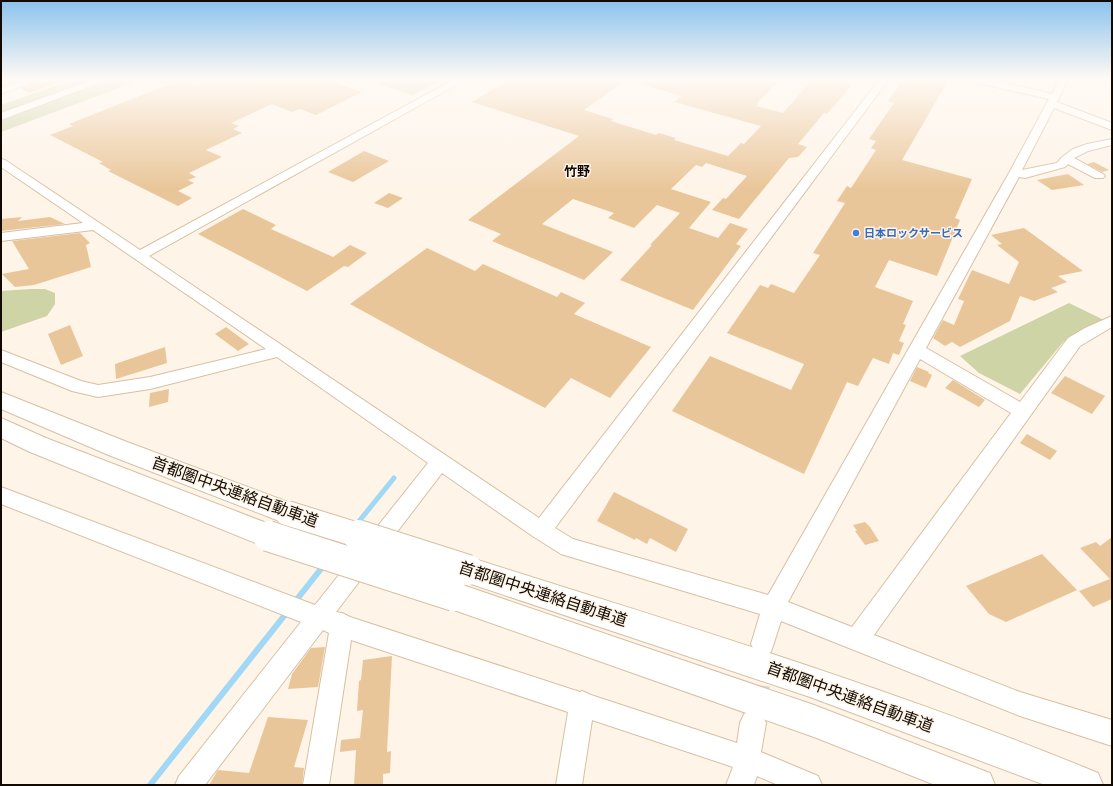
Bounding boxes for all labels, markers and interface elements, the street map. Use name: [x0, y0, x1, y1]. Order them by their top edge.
district label: 竹野: [564, 164, 590, 179]
place label: 日本ロックサービス: [864, 227, 963, 240]
marker: 日本ロックサービス: [851, 228, 861, 238]
street label: 首都圏中央連絡自動車道: [149, 453, 321, 531]
street label: 首都圏中央連絡自動車道: [456, 558, 630, 630]
street label: 首都圏中央連絡自動車道: [764, 658, 936, 736]

